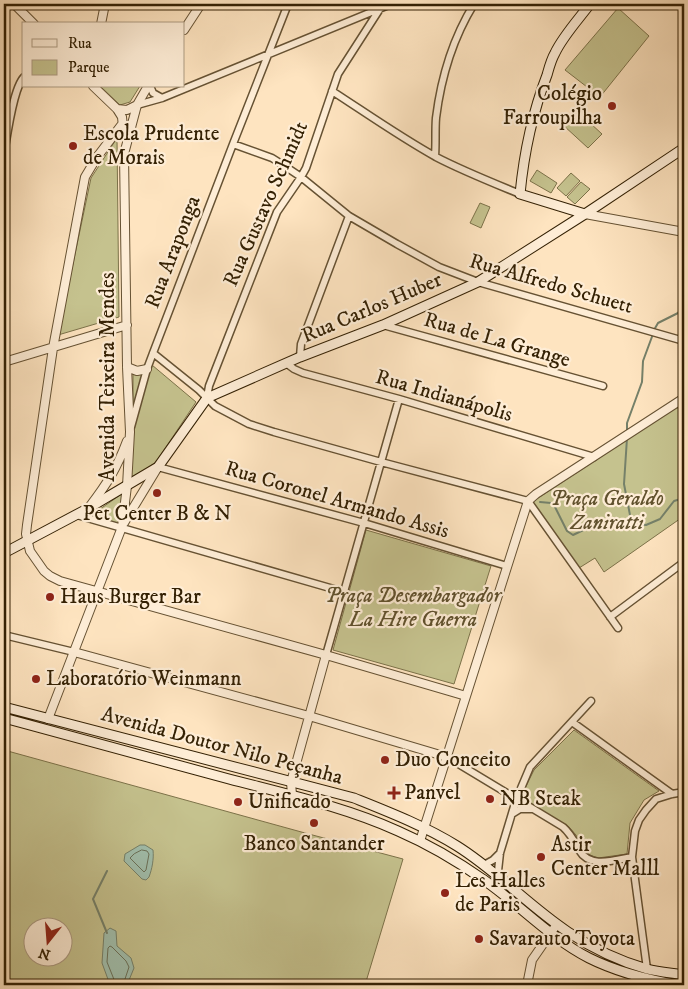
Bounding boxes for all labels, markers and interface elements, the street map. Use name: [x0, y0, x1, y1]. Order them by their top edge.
legend: [22, 22, 185, 88]
text: Rua: [68, 34, 92, 53]
text: Parque: [68, 58, 109, 77]
place label: Colégio Farroupilha: [503, 81, 602, 131]
marker: Colégio Farroupilha: [606, 100, 618, 112]
street label: Rua Gustavo Schmidt: [218, 117, 314, 291]
place label: Escola Prudente de Morais: [83, 121, 220, 171]
marker: Escola Prudente de Morais: [67, 140, 79, 152]
street label: Rua Araponga: [140, 192, 206, 312]
street label: Rua Alfredo Schuett: [466, 248, 636, 320]
street label: Rua Carlos Huber: [298, 267, 446, 349]
street label: Avenida Teixeira Mendes: [95, 272, 121, 482]
street label: Rua de La Grange: [421, 307, 573, 373]
street label: Rua Indianápolis: [373, 364, 515, 428]
street label: Rua Coronel Armando Assis: [222, 456, 452, 544]
park label: Praça Geraldo Zaniratti: [550, 486, 664, 536]
marker: Pet Center B & N: [151, 487, 163, 499]
place label: Pet Center B & N: [83, 501, 231, 527]
park label: Praça Desembargador La Hire Guerra: [325, 583, 503, 633]
place label: Haus Burger Bar: [60, 584, 201, 610]
marker: Haus Burger Bar: [44, 591, 56, 603]
place label: Laboratório Weinmann: [46, 666, 242, 692]
marker: Laboratório Weinmann: [30, 673, 42, 685]
street label: Avenida Doutor Nilo Peçanha: [98, 701, 346, 791]
place label: Duo Conceito: [395, 747, 511, 773]
marker: Duo Conceito: [379, 754, 391, 766]
place label: Panvel: [404, 780, 461, 806]
place label: NB Steak: [500, 786, 581, 812]
marker: Panvel: [388, 787, 400, 799]
place label: Unificado: [248, 789, 331, 815]
marker: NB Steak: [484, 793, 496, 805]
marker: Unificado: [232, 796, 244, 808]
marker: Banco Santander: [308, 817, 320, 829]
place label: Banco Santander: [243, 831, 385, 857]
place label: Astir Center Malll: [551, 832, 660, 882]
marker: Astir Center Malll: [535, 851, 547, 863]
place label: Les Halles de Paris: [455, 868, 545, 918]
marker: Les Halles de Paris: [439, 887, 451, 899]
north arrow: [22, 916, 72, 966]
place label: Savarauto Toyota: [489, 926, 635, 952]
marker: Savarauto Toyota: [473, 933, 485, 945]
text: N: [36, 943, 53, 964]

